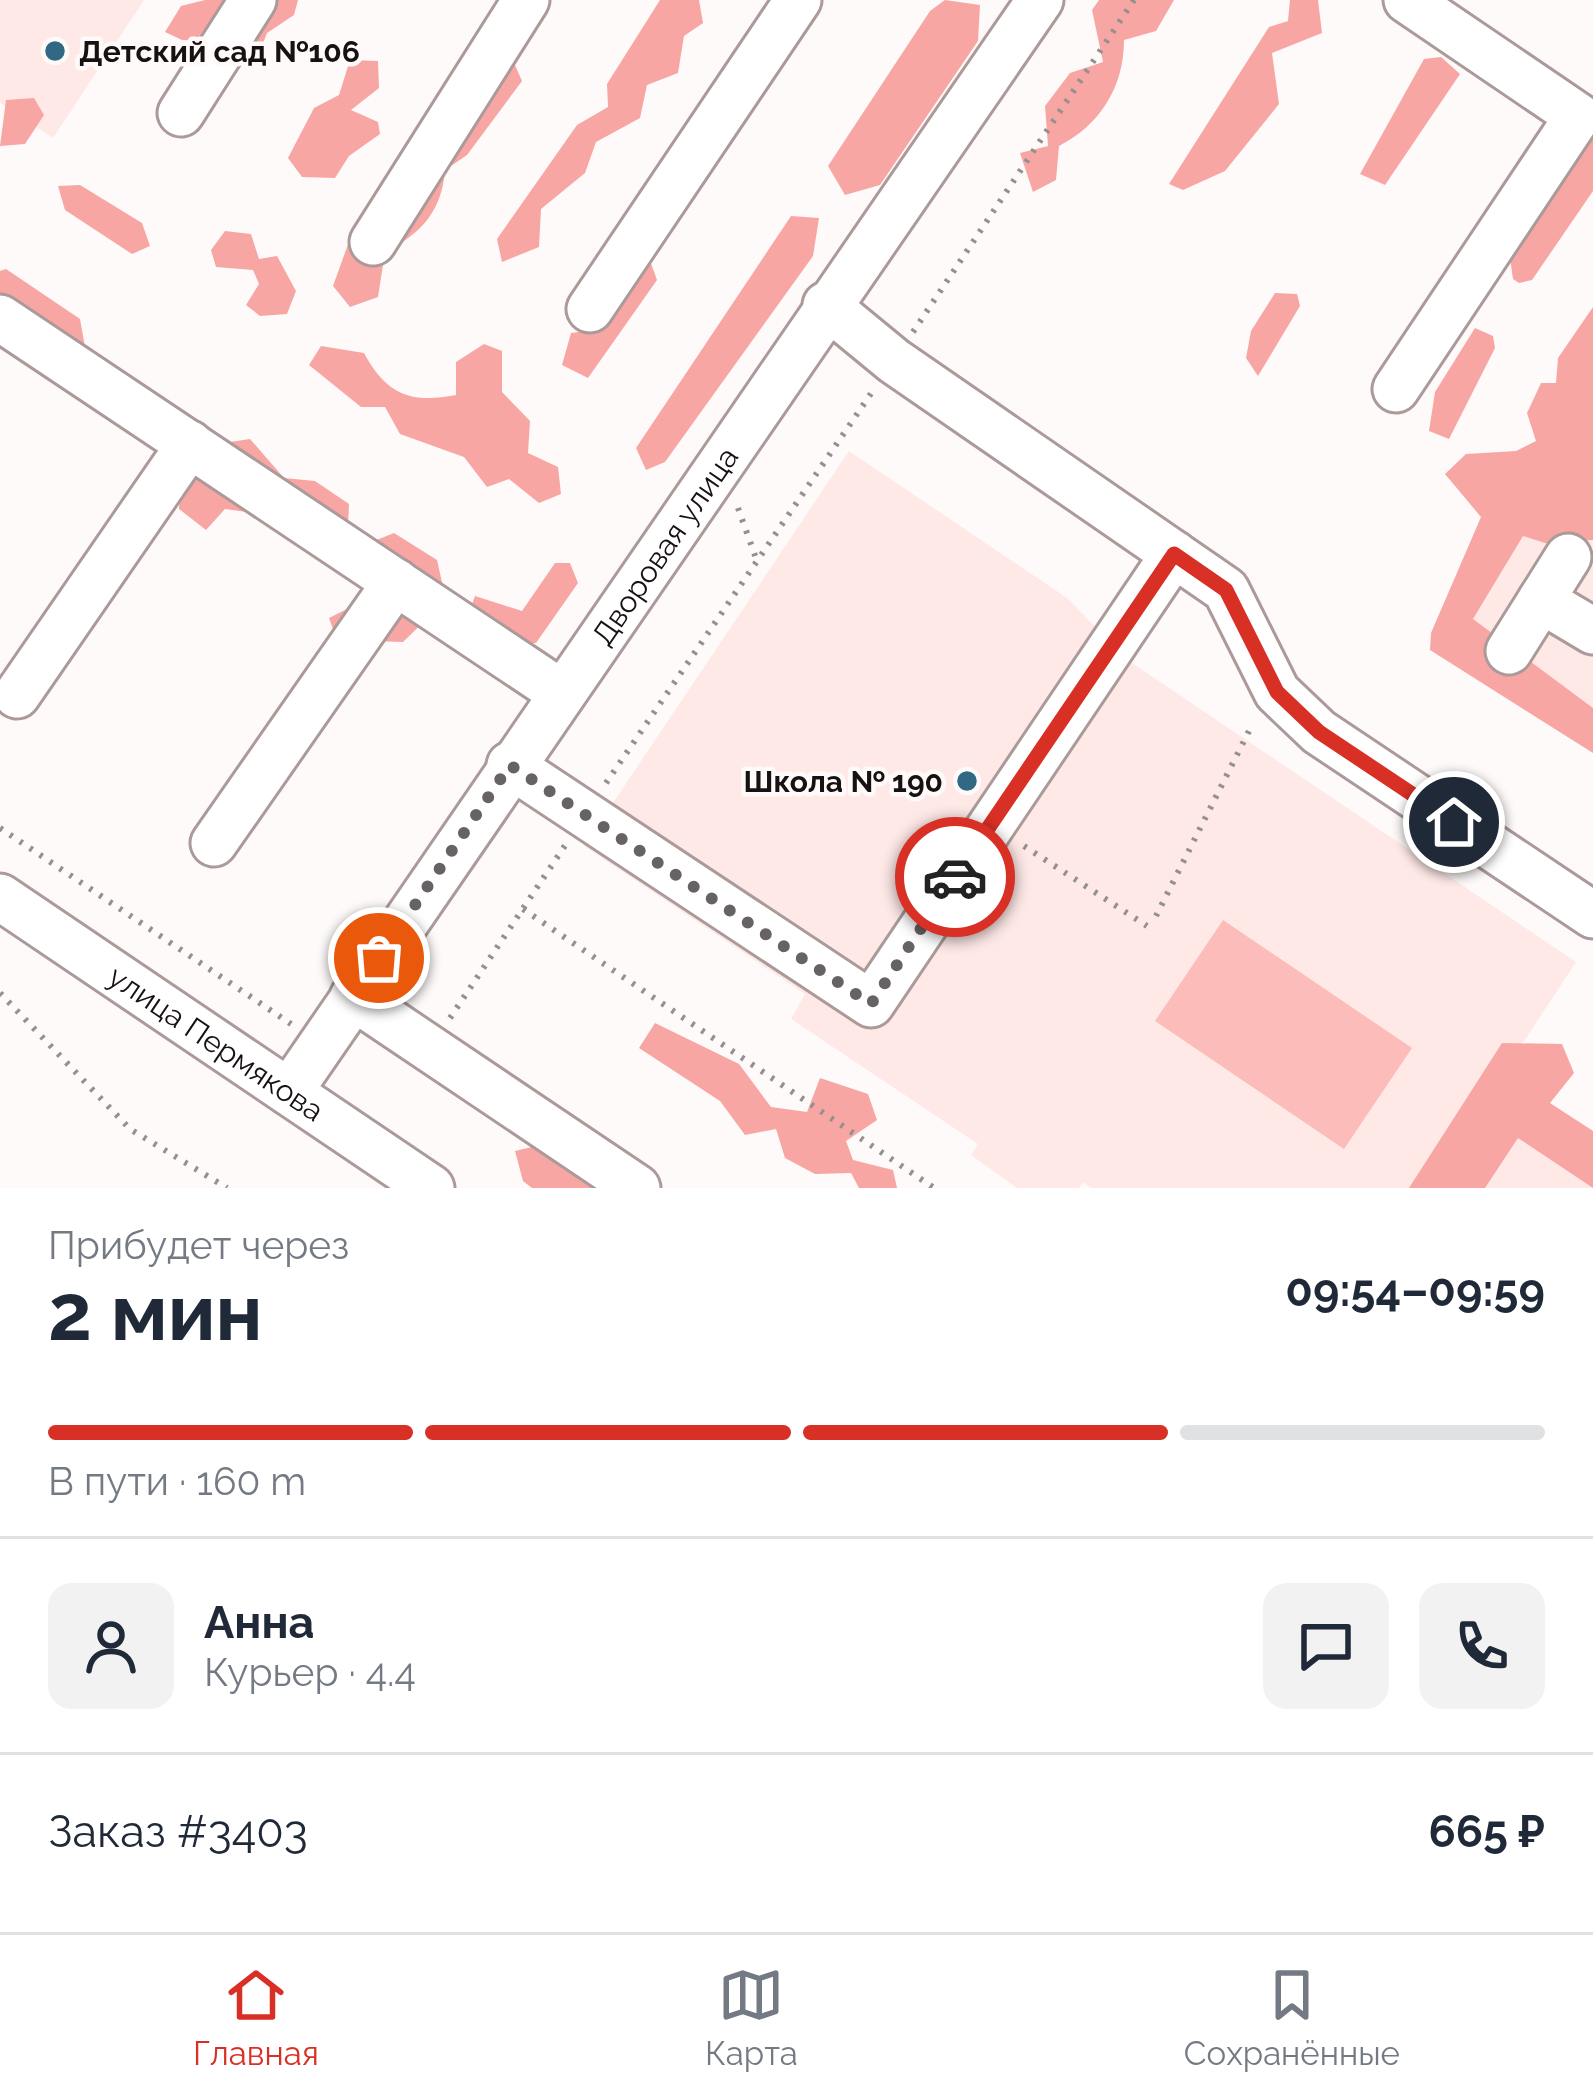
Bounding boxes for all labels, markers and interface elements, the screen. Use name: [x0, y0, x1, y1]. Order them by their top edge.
place label: Детский сад №106: [79, 34, 360, 69]
marker: Детский сад №106: [42, 38, 68, 64]
street label: Дворовая улица: [584, 440, 745, 651]
place label: Школа № 190: [744, 764, 943, 799]
marker: Школа № 190: [954, 768, 980, 794]
pin: [1403, 771, 1505, 873]
icon: home: [1421, 789, 1487, 855]
courier: [895, 817, 1015, 937]
icon: car: [922, 844, 988, 910]
pin: [328, 907, 430, 1009]
icon: bag: [346, 925, 412, 991]
street label: улица Пермякова: [102, 958, 330, 1128]
text: Прибудет через: [48, 1222, 349, 1268]
text: 09:54–09:59: [1285, 1264, 1545, 1317]
text: 2 мин: [48, 1267, 263, 1358]
text: В пути · 160 m: [48, 1458, 306, 1504]
button: person: [48, 1583, 174, 1709]
button: chat: [1263, 1583, 1389, 1709]
button: phone: [1419, 1583, 1545, 1709]
text: Анна: [204, 1596, 314, 1649]
text: Курьер · 4.4: [204, 1649, 416, 1695]
text: Заказ #3403: [48, 1805, 308, 1858]
text: 665 ₽: [1428, 1805, 1545, 1858]
tab: Главная: [193, 1962, 319, 2073]
tab: Карта: [705, 1962, 798, 2073]
tab: Сохранённые: [1184, 1962, 1400, 2073]

